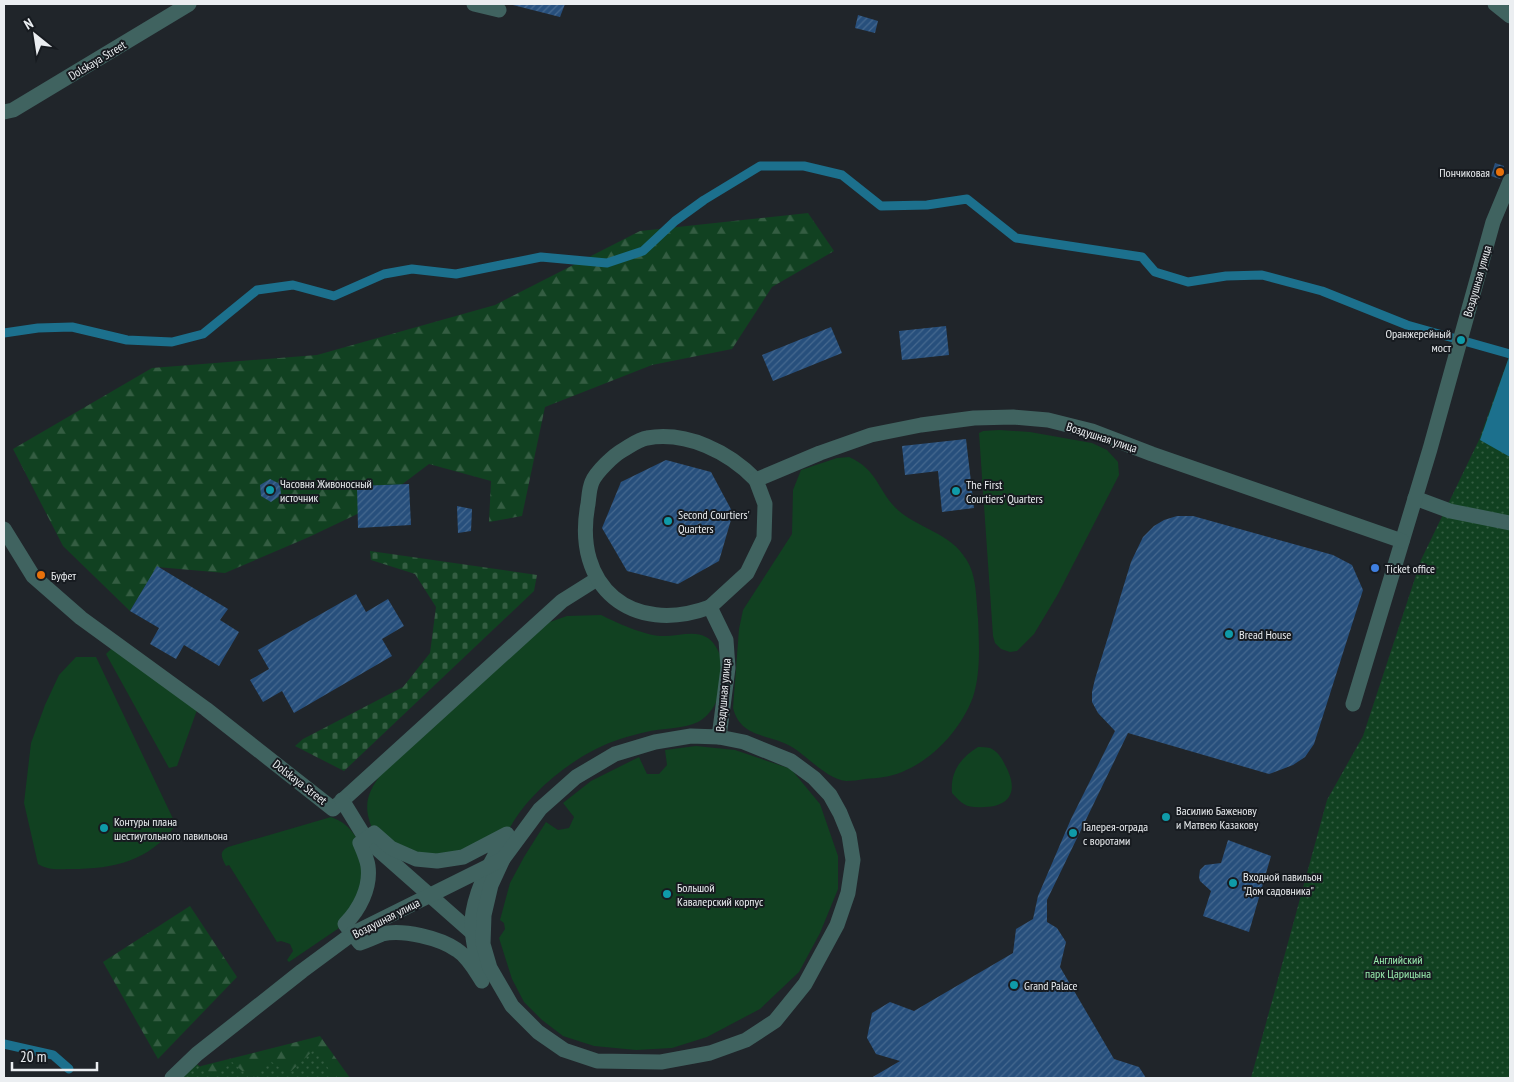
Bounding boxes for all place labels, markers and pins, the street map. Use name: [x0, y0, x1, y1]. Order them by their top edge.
place label: Пончиковая: [1439, 165, 1490, 180]
marker: Пончиковая: [1494, 166, 1506, 178]
place label: Оранжерейный мост: [1385, 326, 1451, 355]
marker: Оранжерейный мост: [1455, 334, 1467, 346]
place label: Часовня Живоносный источник: [280, 476, 372, 505]
place label: The First Courtiers' Quarters: [966, 477, 1043, 506]
marker: Часовня Живоносный источник: [264, 484, 276, 496]
marker: The First Courtiers' Quarters: [950, 485, 962, 497]
place label: Second Courtiers' Quarters: [678, 507, 750, 536]
marker: Second Courtiers' Quarters: [662, 515, 674, 527]
place label: Ticket office: [1385, 561, 1435, 576]
marker: Ticket office: [1369, 562, 1381, 574]
place label: Буфет: [51, 568, 76, 583]
marker: Буфет: [35, 569, 47, 581]
place label: Bread House: [1239, 627, 1291, 642]
marker: Bread House: [1223, 628, 1235, 640]
place label: Василию Баженову и Матвею Казакову: [1176, 803, 1259, 832]
marker: Василию Баженову и Матвею Казакову: [1160, 811, 1172, 823]
place label: Контуры плана шестиугольного павильона: [114, 814, 228, 843]
place label: Галерея-ограда с воротами: [1083, 819, 1148, 848]
marker: Контуры плана шестиугольного павильона: [98, 822, 110, 834]
marker: Галерея-ограда с воротами: [1067, 827, 1079, 839]
place label: Входной павильон "Дом садовника": [1243, 869, 1322, 898]
marker: Входной павильон "Дом садовника": [1227, 877, 1239, 889]
place label: Большой Кавалерский корпус: [677, 880, 764, 909]
marker: Большой Кавалерский корпус: [661, 888, 673, 900]
place label: Grand Palace: [1024, 978, 1078, 993]
marker: Grand Palace: [1008, 979, 1020, 991]

